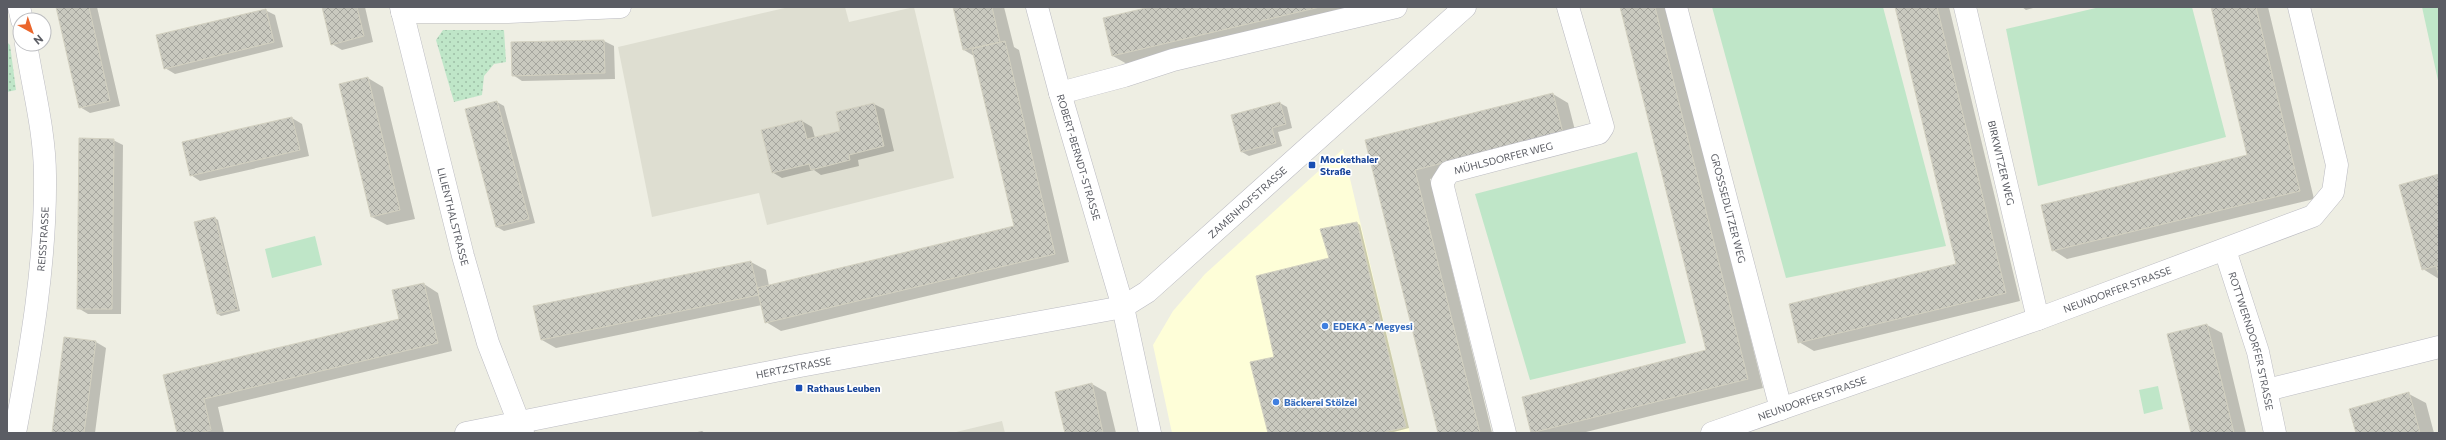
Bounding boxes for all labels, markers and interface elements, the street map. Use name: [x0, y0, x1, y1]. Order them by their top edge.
north arrow: [12, 12, 52, 52]
text: N: [31, 32, 46, 48]
street label: ROBERT-BERNDT-STRASSE: [1055, 93, 1103, 222]
street label: BIRKWITZER WEG: [1986, 119, 2017, 206]
street label: MÜHLSDORFER WEG: [1453, 139, 1554, 177]
street label: GROSSSEDLITZER WEG: [1709, 152, 1749, 264]
place label: Mockethaler Straße: [1320, 153, 1379, 177]
marker: Mockethaler Straße: [1307, 160, 1317, 170]
street label: ZAMENHOFSTRASSE: [1205, 164, 1289, 240]
street label: LILIENTHALSTRASSE: [435, 166, 471, 267]
street label: REISSTRASSE: [34, 207, 51, 272]
street label: NEUNDORFER STRASSE: [2062, 264, 2173, 315]
street label: ROTTWERNDORFER STRASSE: [2226, 270, 2276, 412]
place label: EDEKA - Megyesi: [1333, 320, 1413, 332]
marker: EDEKA - Megyesi: [1320, 321, 1330, 331]
street label: HERTZSTRASSE: [755, 354, 832, 381]
street label: NEUNDORFER STRASSE: [1756, 373, 1868, 423]
place label: Rathaus Leuben: [807, 382, 881, 394]
marker: Rathaus Leuben: [794, 383, 804, 393]
place label: Bäckerei Stölzel: [1284, 396, 1358, 408]
marker: Bäckerei Stölzel: [1271, 397, 1281, 407]

